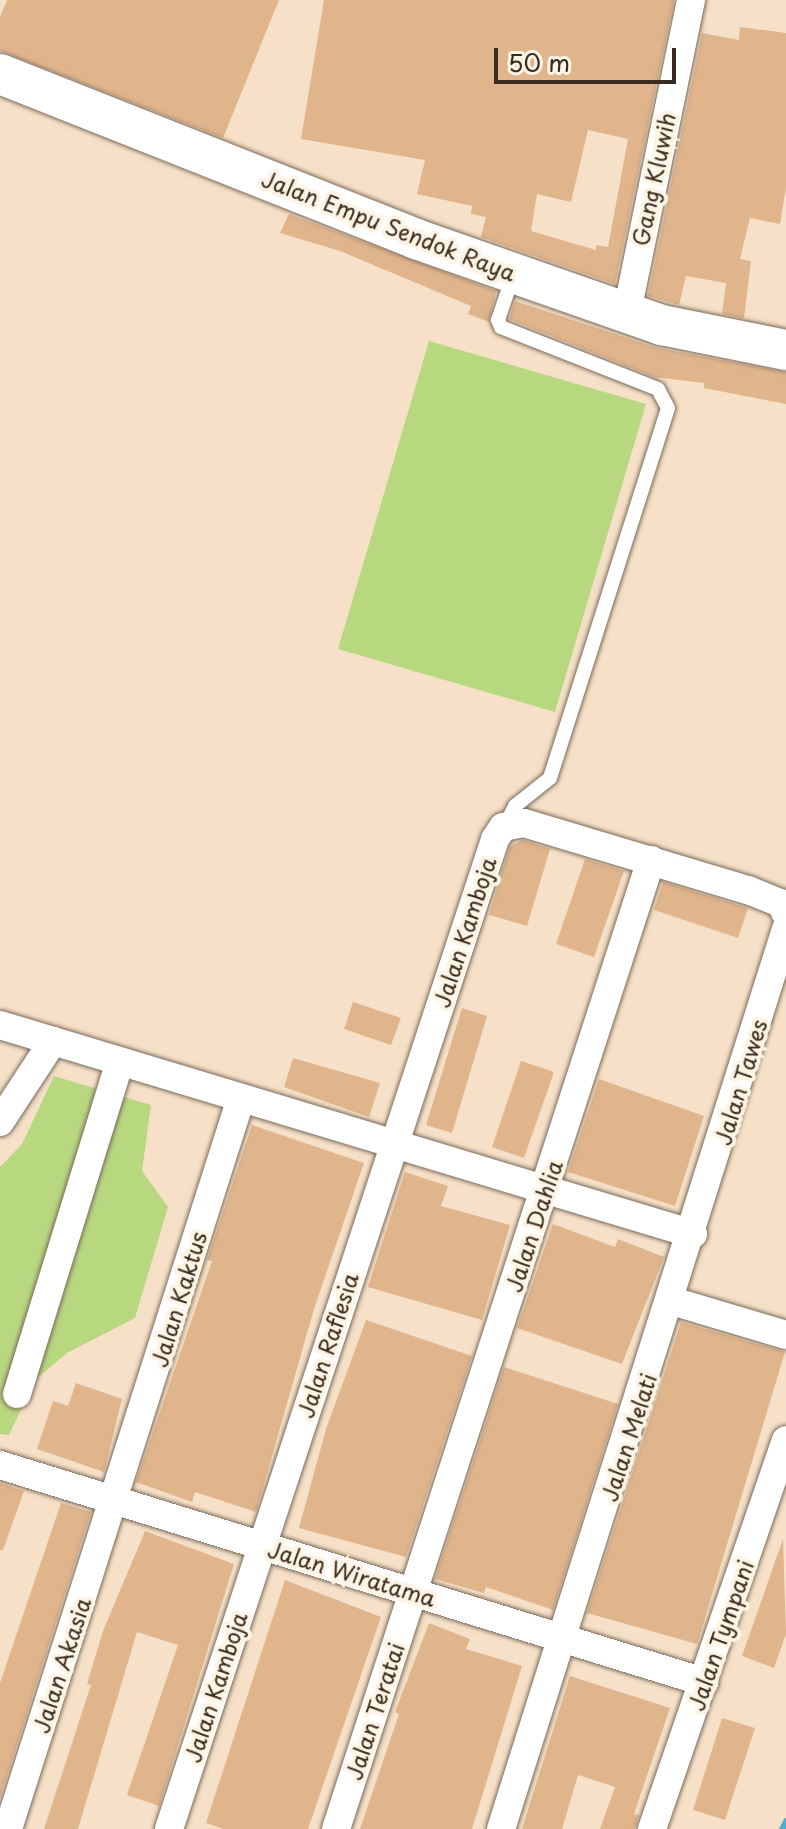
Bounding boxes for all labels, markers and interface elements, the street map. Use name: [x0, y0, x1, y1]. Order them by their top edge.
scale bar: [498, 32, 680, 82]
text: 50 m: [508, 44, 570, 80]
street label: Gang Kluwih: [626, 110, 680, 248]
street label: Jalan Empu Sendok Raya: [257, 164, 521, 286]
street label: Jalan Kamboja: [427, 853, 501, 1011]
street label: Jalan Tawes: [708, 1016, 772, 1148]
street label: Jalan Dahlia: [499, 1156, 567, 1296]
street label: Jalan Kaktus: [145, 1228, 211, 1370]
street label: Jalan Raflesia: [291, 1270, 363, 1420]
street label: Jalan Melati: [595, 1370, 661, 1504]
street label: Jalan Wiratama: [265, 1535, 439, 1611]
street label: Jalan Tympani: [682, 1556, 758, 1714]
street label: Jalan Akasia: [27, 1594, 95, 1736]
street label: Jalan Kamboja: [178, 1608, 252, 1766]
street label: Jalan Teratai: [339, 1639, 409, 1783]

